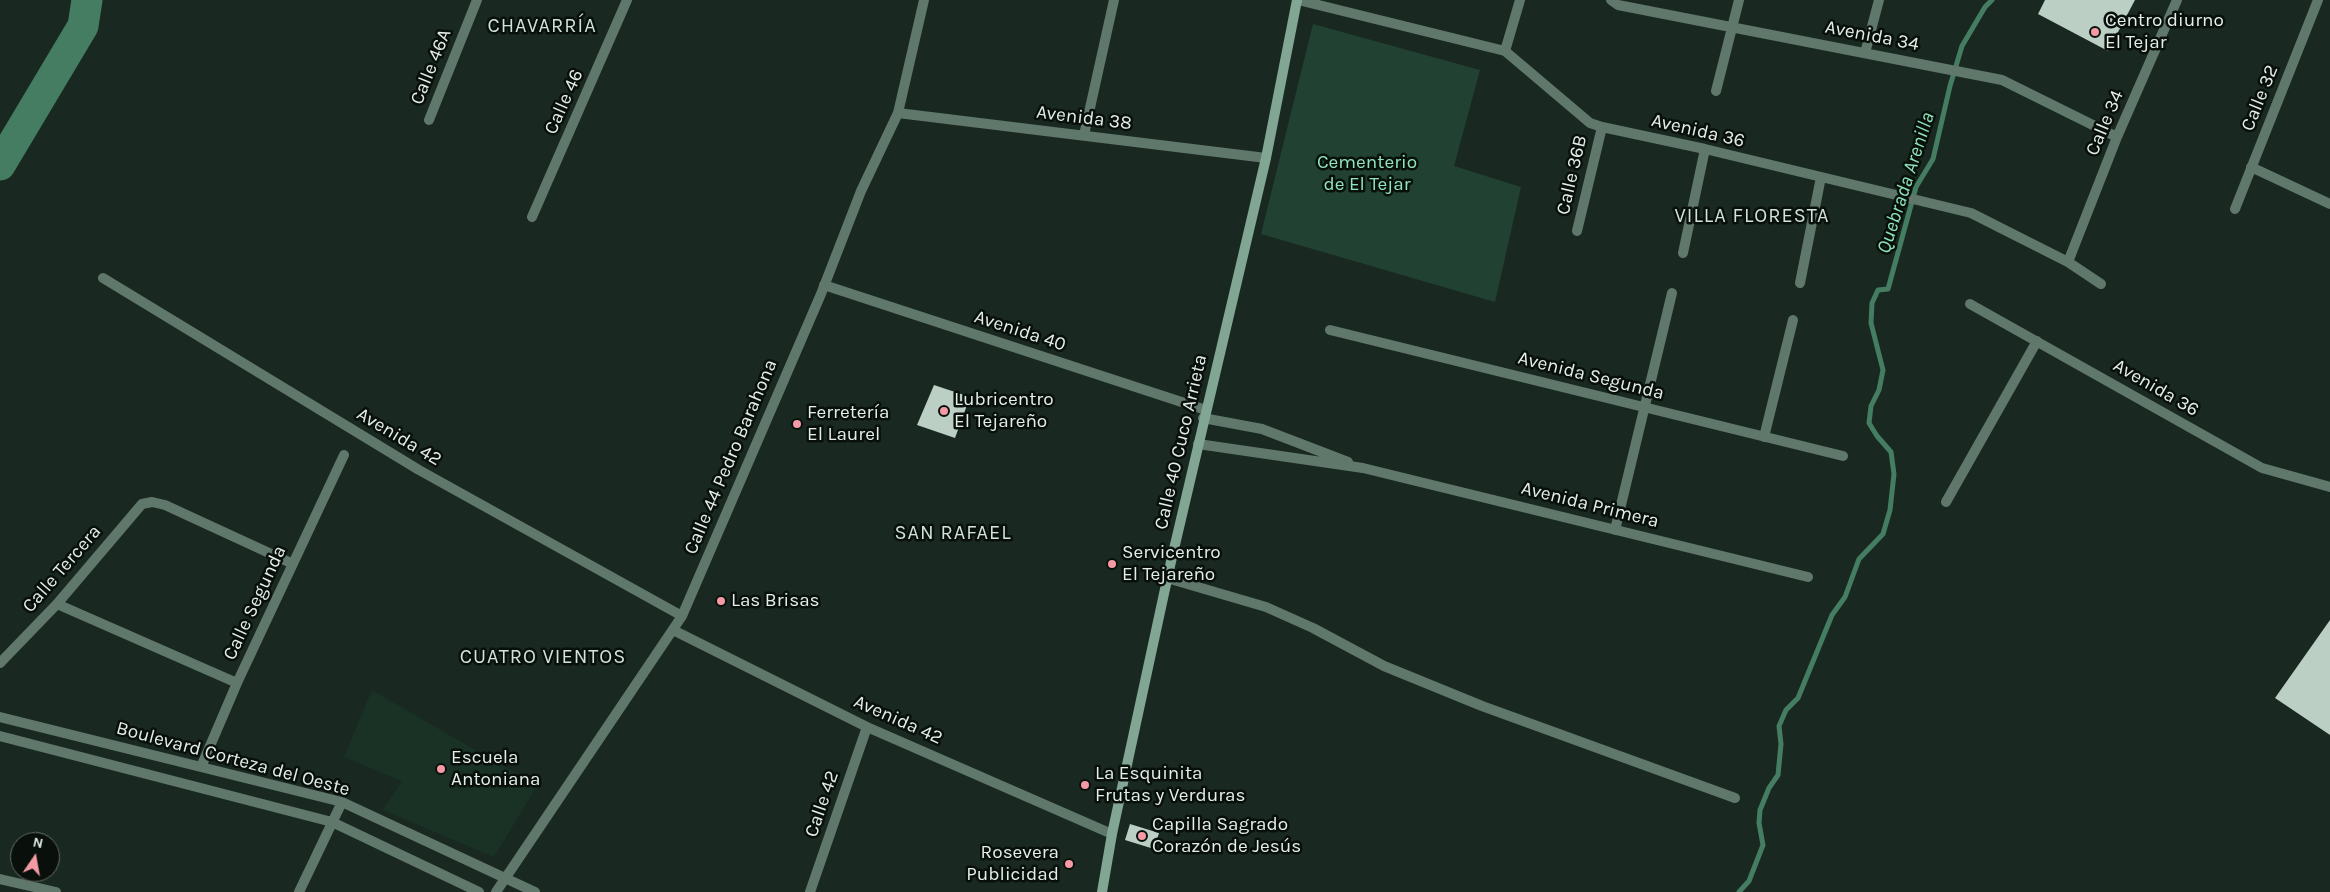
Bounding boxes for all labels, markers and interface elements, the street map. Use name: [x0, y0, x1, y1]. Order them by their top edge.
place label: Centro diurno El Tejar: [2105, 10, 2224, 54]
district label: CHAVARRÍA: [486, 14, 598, 38]
street label: Avenida 34: [1823, 16, 1921, 56]
street label: Calle 46A: [406, 26, 456, 108]
marker: Centro diurno El Tejar: [2089, 26, 2101, 38]
street label: Calle 32: [2236, 62, 2284, 134]
street label: Calle 46: [540, 66, 588, 138]
street label: Calle 34: [2081, 87, 2129, 159]
street label: Avenida 38: [1035, 101, 1133, 135]
street label: Avenida 36: [1649, 109, 1747, 153]
water label: Quebrada Arenilla: [1872, 109, 1940, 257]
street label: Calle 36B: [1552, 133, 1592, 217]
park label: Cementerio de El Tejar: [1317, 152, 1417, 196]
district label: VILLA FLORESTA: [1673, 204, 1831, 228]
street label: Avenida 40: [971, 305, 1069, 357]
street label: Avenida Segunda: [1516, 347, 1666, 405]
street label: Calle 40 Cuco Arrieta: [1150, 352, 1212, 532]
street label: Avenida 36: [2109, 354, 2203, 422]
street label: Calle 44 Pedro Barahona: [680, 356, 782, 558]
place label: Lubricentro El Tejareño: [954, 389, 1054, 433]
place label: Ferretería El Laurel: [807, 402, 890, 446]
street label: Avenida 42: [353, 403, 445, 471]
marker: Lubricentro El Tejareño: [938, 405, 950, 417]
marker: Ferretería El Laurel: [791, 418, 803, 430]
street label: Avenida Primera: [1519, 477, 1661, 533]
street label: Calle Tercera: [18, 521, 106, 617]
district label: SAN RAFAEL: [893, 521, 1013, 545]
street label: Calle Segunda: [219, 542, 291, 664]
place label: Servicentro El Tejareño: [1122, 542, 1221, 586]
marker: Servicentro El Tejareño: [1106, 558, 1118, 570]
place label: Las Brisas: [731, 590, 820, 612]
marker: Las Brisas: [715, 595, 727, 607]
district label: CUATRO VIENTOS: [458, 645, 628, 669]
street label: Avenida 42: [850, 690, 946, 750]
street label: Boulevard Corteza del Oeste: [114, 717, 352, 801]
place label: Escuela Antoniana: [451, 747, 540, 791]
marker: Escuela Antoniana: [435, 763, 447, 775]
place label: La Esquinita Frutas y Verduras: [1095, 763, 1246, 807]
street label: Calle 42: [800, 768, 844, 840]
marker: La Esquinita Frutas y Verduras: [1079, 779, 1091, 791]
place label: Capilla Sagrado Corazón de Jesús: [1152, 814, 1301, 858]
marker: Capilla Sagrado Corazón de Jesús: [1136, 830, 1148, 842]
north arrow: [10, 832, 60, 882]
text: N: [31, 833, 45, 852]
place label: Rosevera Publicidad: [966, 842, 1059, 886]
marker: Rosevera Publicidad: [1063, 858, 1075, 870]

